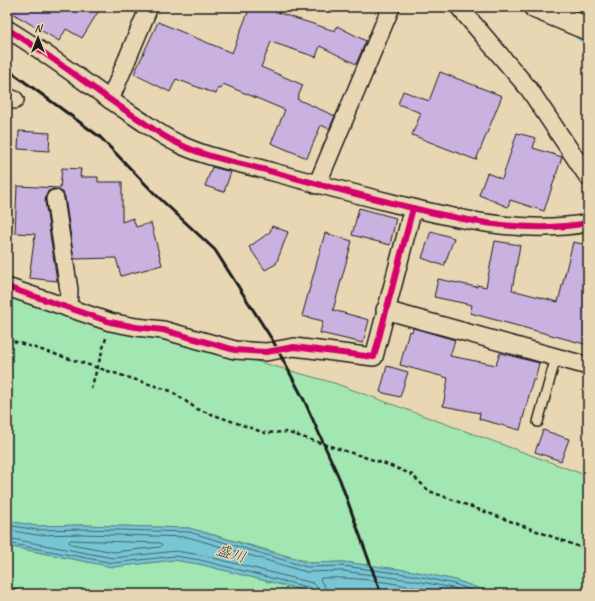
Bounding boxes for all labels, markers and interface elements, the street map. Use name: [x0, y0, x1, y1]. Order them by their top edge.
north arrow: [18, 18, 58, 58]
text: N: [35, 21, 44, 35]
water label: 盛川: [214, 541, 248, 567]

